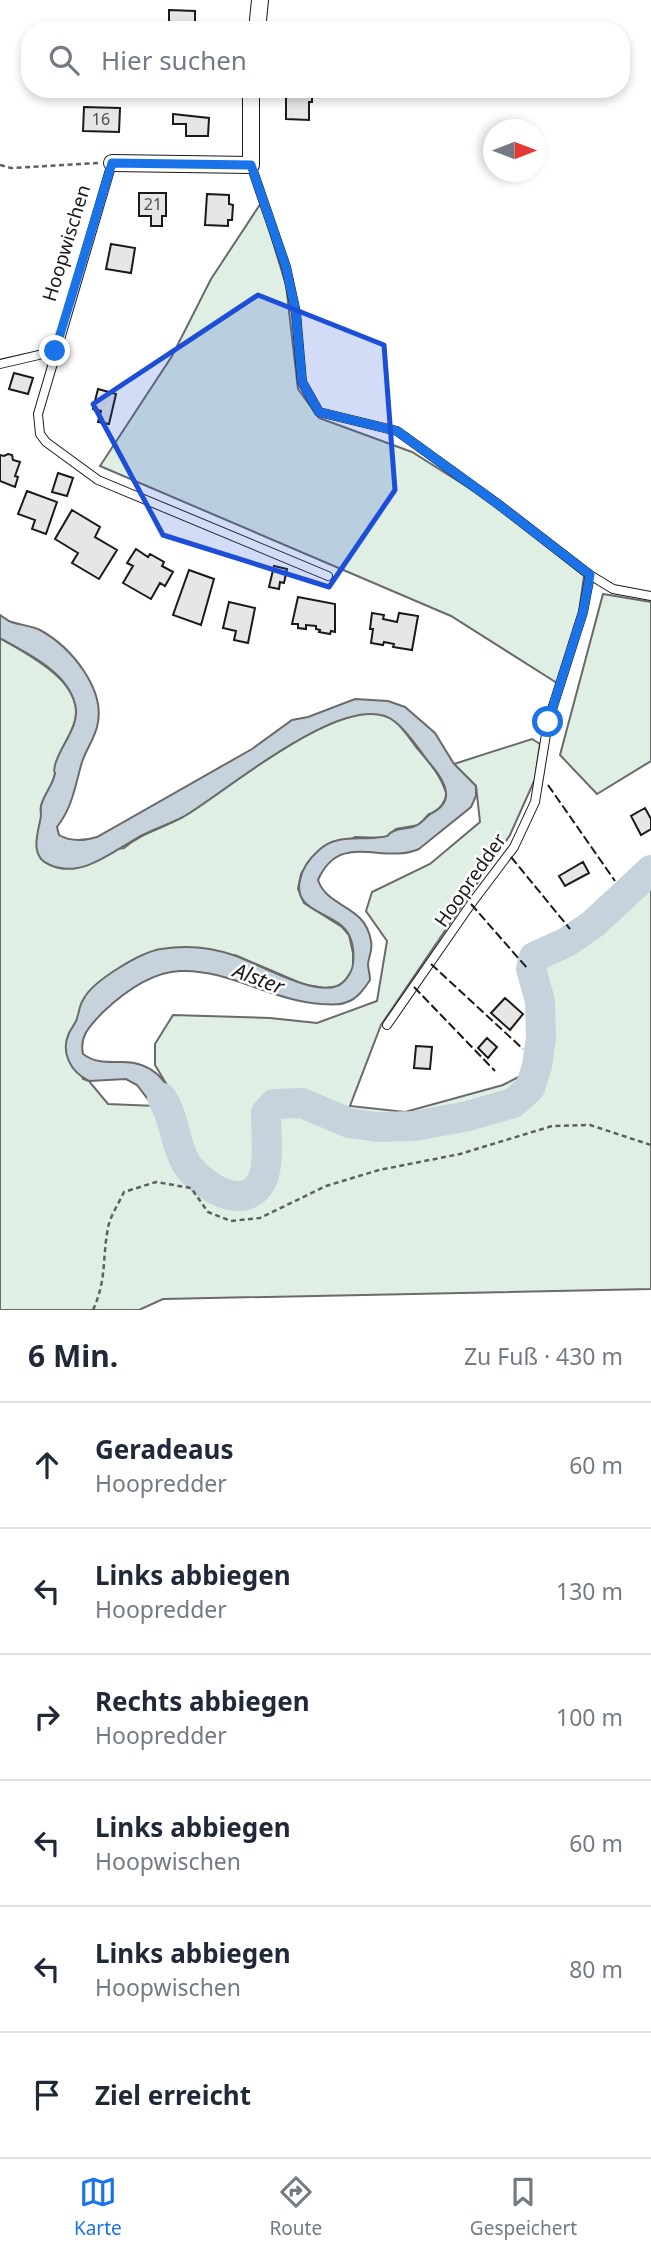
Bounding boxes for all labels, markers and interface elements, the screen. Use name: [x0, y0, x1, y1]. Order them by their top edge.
search box: [21, 21, 630, 98]
icon: search: [45, 41, 83, 79]
text: Hier suchen: [101, 42, 247, 78]
house number: 16: [92, 108, 110, 130]
north arrow: [483, 119, 546, 182]
street label: Hoopwischen: [36, 182, 96, 304]
house number: 21: [144, 193, 162, 215]
route end: [39, 335, 70, 366]
route start: [532, 706, 563, 737]
street label: Hoopredder: [428, 828, 512, 932]
water label: Alster: [228, 955, 290, 1001]
text: 6 Min.: [28, 1335, 118, 1376]
text: Zu Fuß · 430 m: [464, 1340, 623, 1372]
text: Geradeaus: [95, 1431, 234, 1467]
icon: ahead: [28, 1446, 66, 1484]
text: 60 m: [569, 1449, 623, 1481]
text: Hoopredder: [95, 1467, 227, 1499]
text: Links abbiegen: [95, 1557, 291, 1593]
icon: left: [28, 1572, 66, 1610]
text: 130 m: [556, 1575, 623, 1607]
text: Hoopredder: [95, 1593, 227, 1625]
text: Rechts abbiegen: [95, 1683, 310, 1719]
icon: right: [28, 1698, 66, 1736]
text: 100 m: [556, 1701, 623, 1733]
text: Hoopredder: [95, 1719, 227, 1751]
text: Links abbiegen: [95, 1809, 291, 1845]
icon: left: [28, 1824, 66, 1862]
text: 60 m: [569, 1827, 623, 1859]
text: Hoopwischen: [95, 1845, 241, 1877]
text: Links abbiegen: [95, 1935, 291, 1971]
icon: left: [28, 1950, 66, 1988]
text: 80 m: [569, 1953, 623, 1985]
text: Hoopwischen: [95, 1971, 241, 2003]
icon: arrive: [28, 2076, 66, 2114]
text: Ziel erreicht: [95, 2077, 251, 2113]
tab: Karte: [74, 2173, 122, 2241]
tab: Route: [269, 2173, 322, 2241]
tab: Gespeichert: [470, 2173, 577, 2241]

